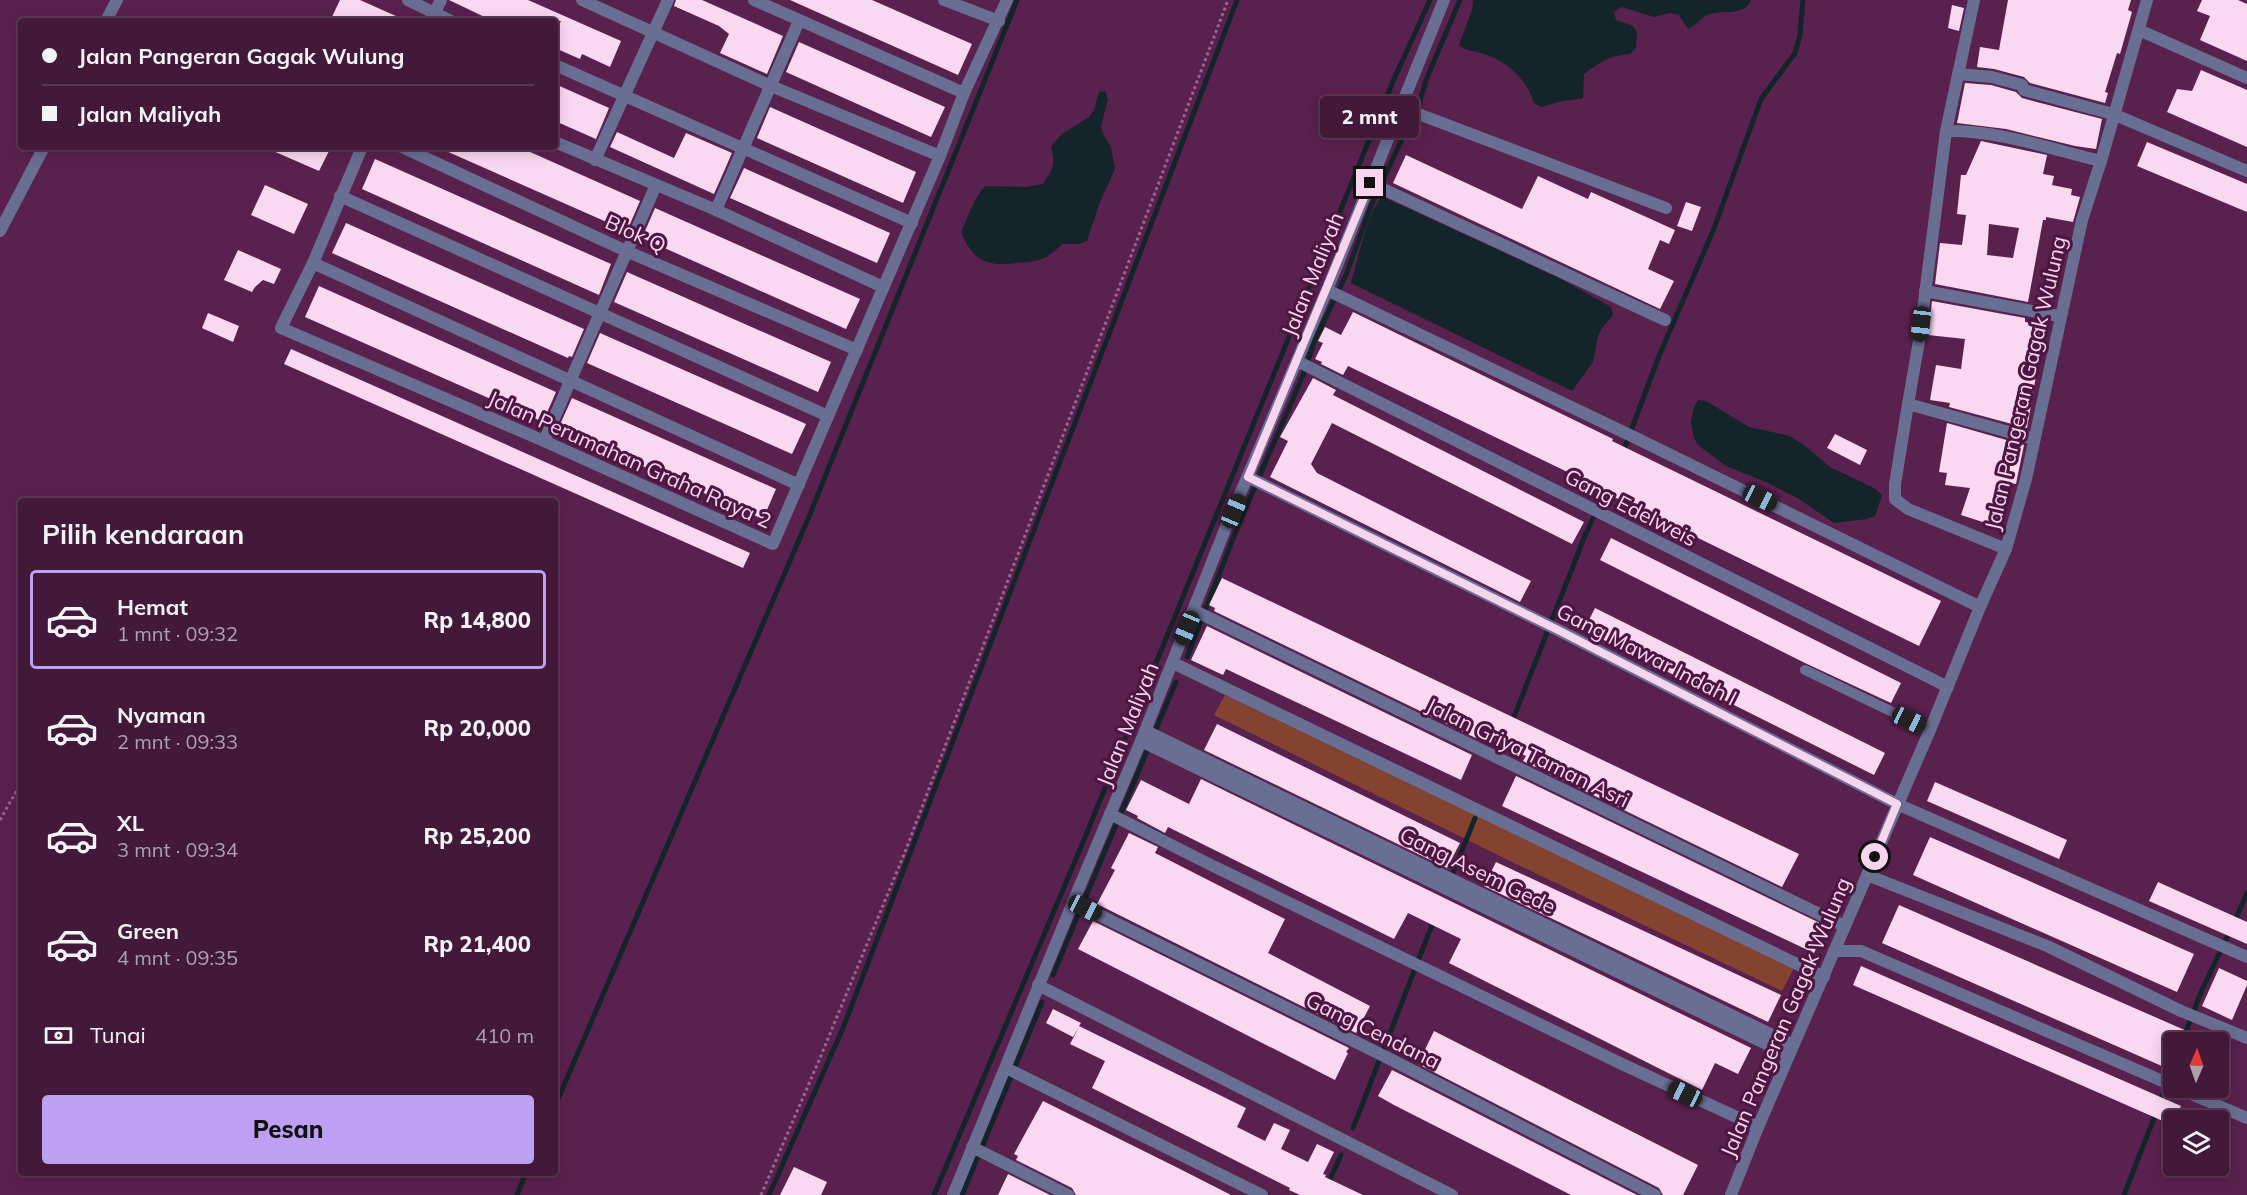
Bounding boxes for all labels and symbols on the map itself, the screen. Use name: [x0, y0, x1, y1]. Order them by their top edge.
callout: 2 mnt: [1320, 96, 1420, 138]
route end: [1356, 169, 1383, 196]
street label: Blok Q: [602, 208, 670, 258]
street label: Jalan Maliyah: [1275, 208, 1349, 340]
street label: Jalan Pangeran Gagak Wulung: [1978, 233, 2072, 533]
car: [1910, 305, 1932, 343]
street label: Jalan Perumahan Graha Raya 2: [484, 385, 776, 533]
street label: Gang Edelweis: [1561, 463, 1701, 551]
car: [1740, 482, 1780, 514]
car: [1219, 491, 1249, 531]
street label: Gang Mawar Indah I: [1553, 597, 1741, 711]
car: [1172, 608, 1202, 648]
street label: Jalan Maliyah: [1090, 658, 1164, 790]
street label: Jalan Griya Taman Asri: [1422, 691, 1634, 813]
car: [1889, 704, 1929, 736]
street label: Gang Asem Gede: [1396, 821, 1560, 919]
route start: [1861, 843, 1888, 870]
street label: Jalan Pangeran Gagak Wulung: [1714, 873, 1856, 1161]
car: [1065, 892, 1105, 924]
street label: Gang Cendana: [1302, 986, 1444, 1074]
north arrow: [2163, 1032, 2229, 1098]
car: [1665, 1078, 1705, 1110]

